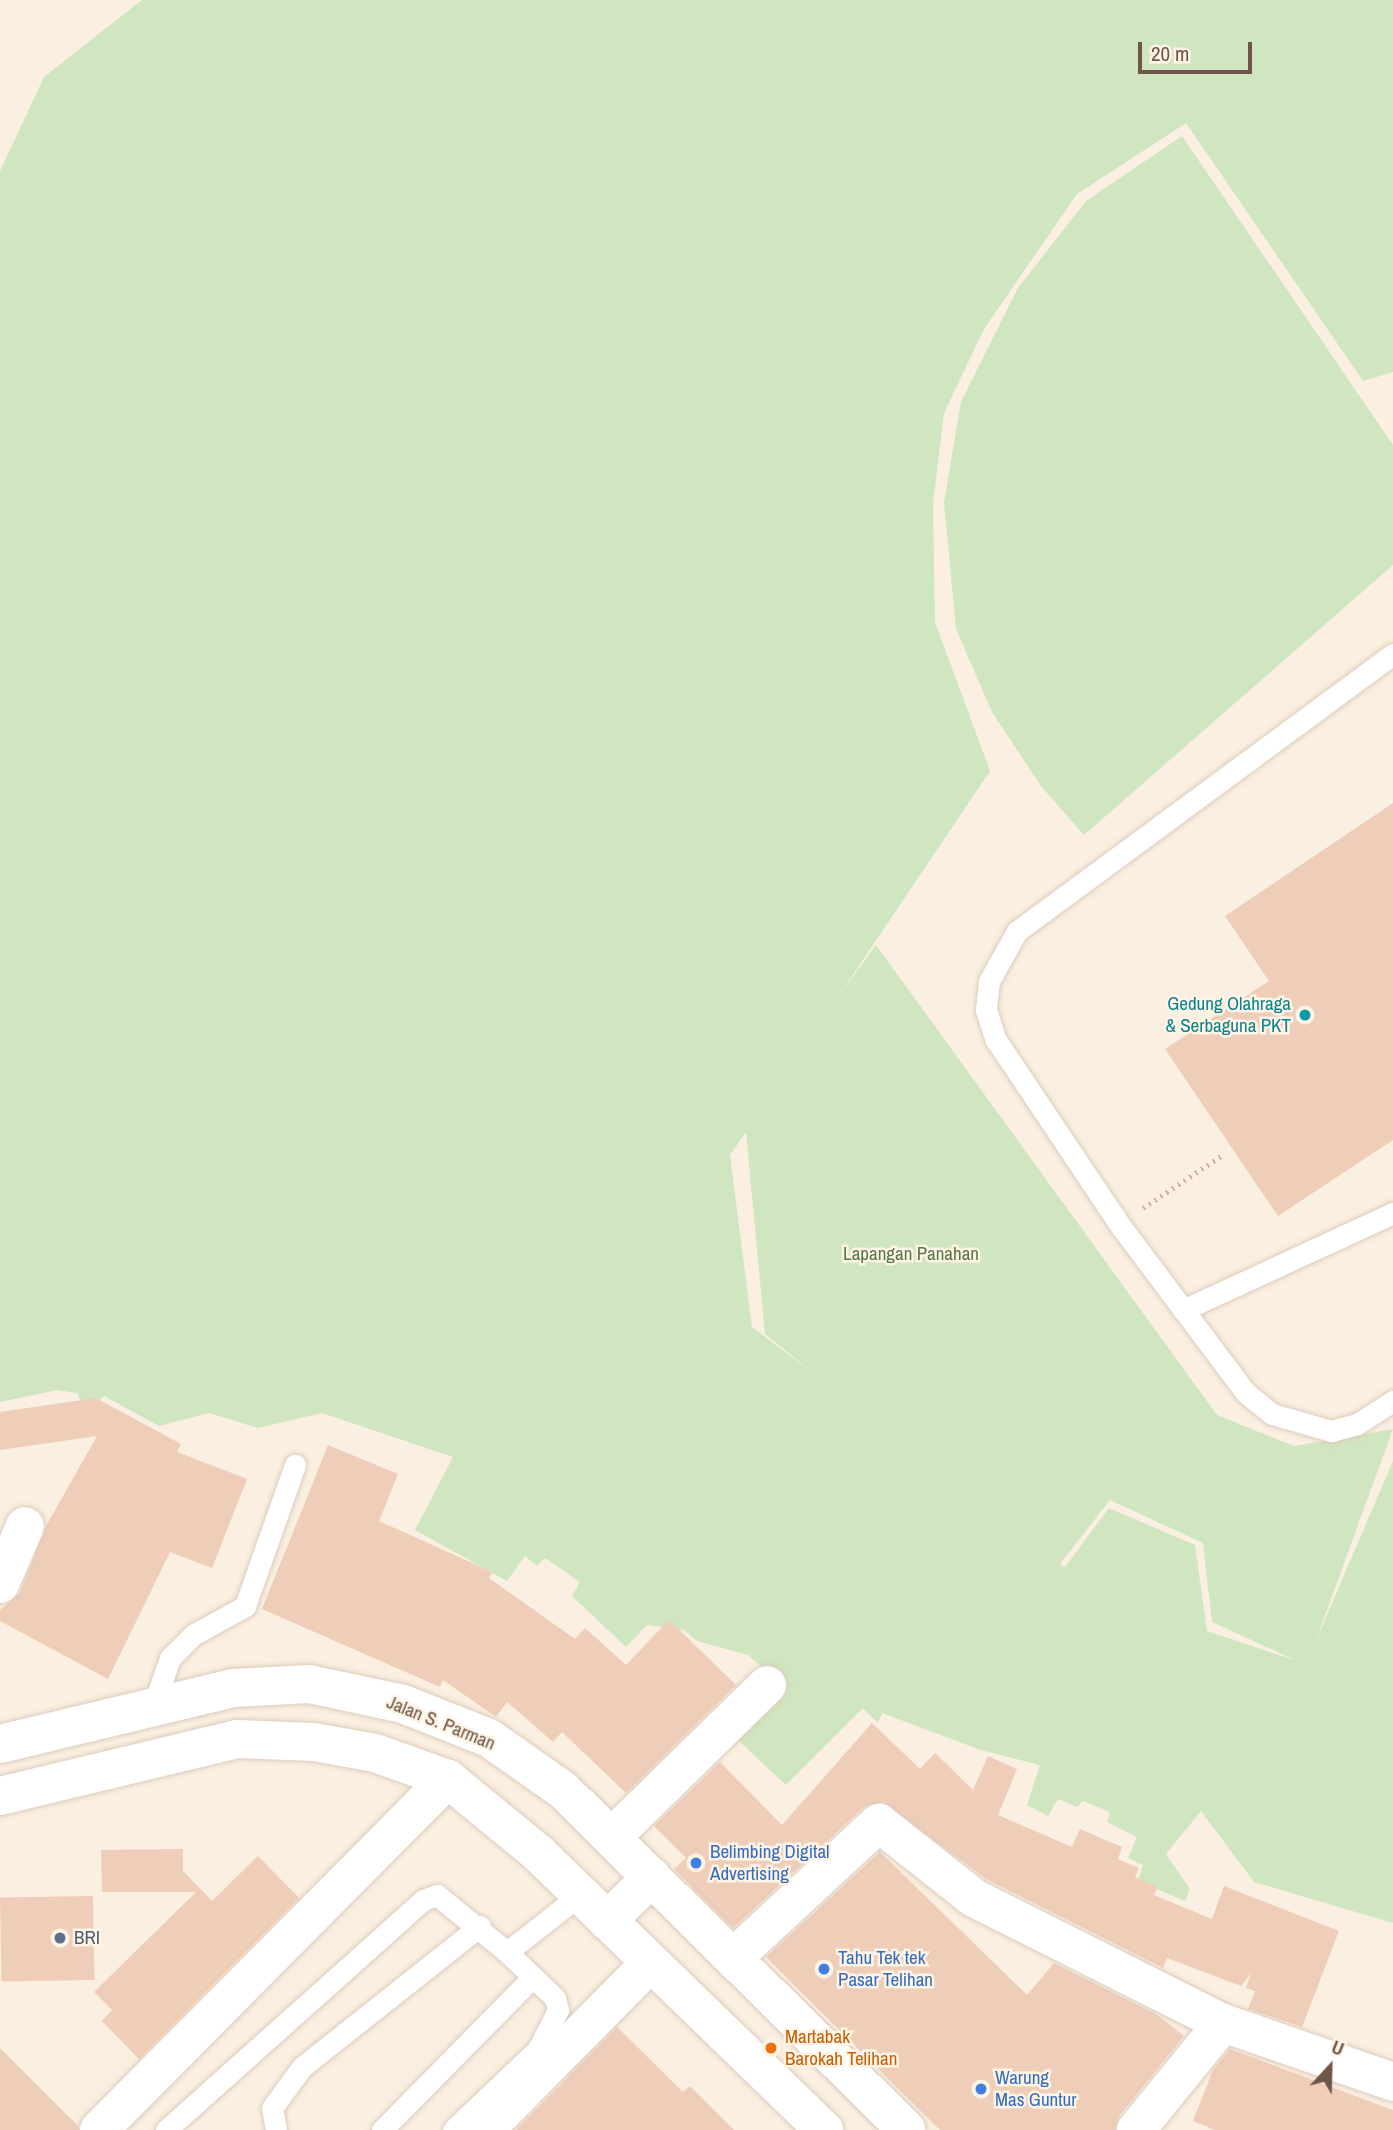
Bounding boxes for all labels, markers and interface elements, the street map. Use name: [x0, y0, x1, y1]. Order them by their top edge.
scale bar: [1141, 28, 1255, 72]
text: 20 m: [1151, 39, 1189, 68]
place label: Gedung Olahraga & Serbaguna PKT: [1165, 993, 1291, 1037]
marker: Gedung Olahraga & Serbaguna PKT: [1297, 1007, 1313, 1023]
park label: Lapangan Panahan: [843, 1243, 979, 1265]
street label: Jalan S. Parman: [383, 1691, 499, 1755]
place label: Belimbing Digital Advertising: [710, 1841, 830, 1885]
marker: Belimbing Digital Advertising: [688, 1855, 704, 1871]
place label: BRI: [74, 1927, 100, 1949]
marker: BRI: [52, 1930, 68, 1946]
place label: Tahu Tek tek Pasar Telihan: [838, 1947, 933, 1991]
marker: Tahu Tek tek Pasar Telihan: [816, 1961, 832, 1977]
place label: Martabak Barokah Telihan: [785, 2026, 898, 2070]
north arrow: [1295, 2032, 1365, 2102]
text: U: [1328, 2033, 1348, 2062]
marker: Martabak Barokah Telihan: [763, 2040, 779, 2056]
place label: Warung Mas Guntur: [995, 2067, 1076, 2111]
marker: Warung Mas Guntur: [973, 2081, 989, 2097]

